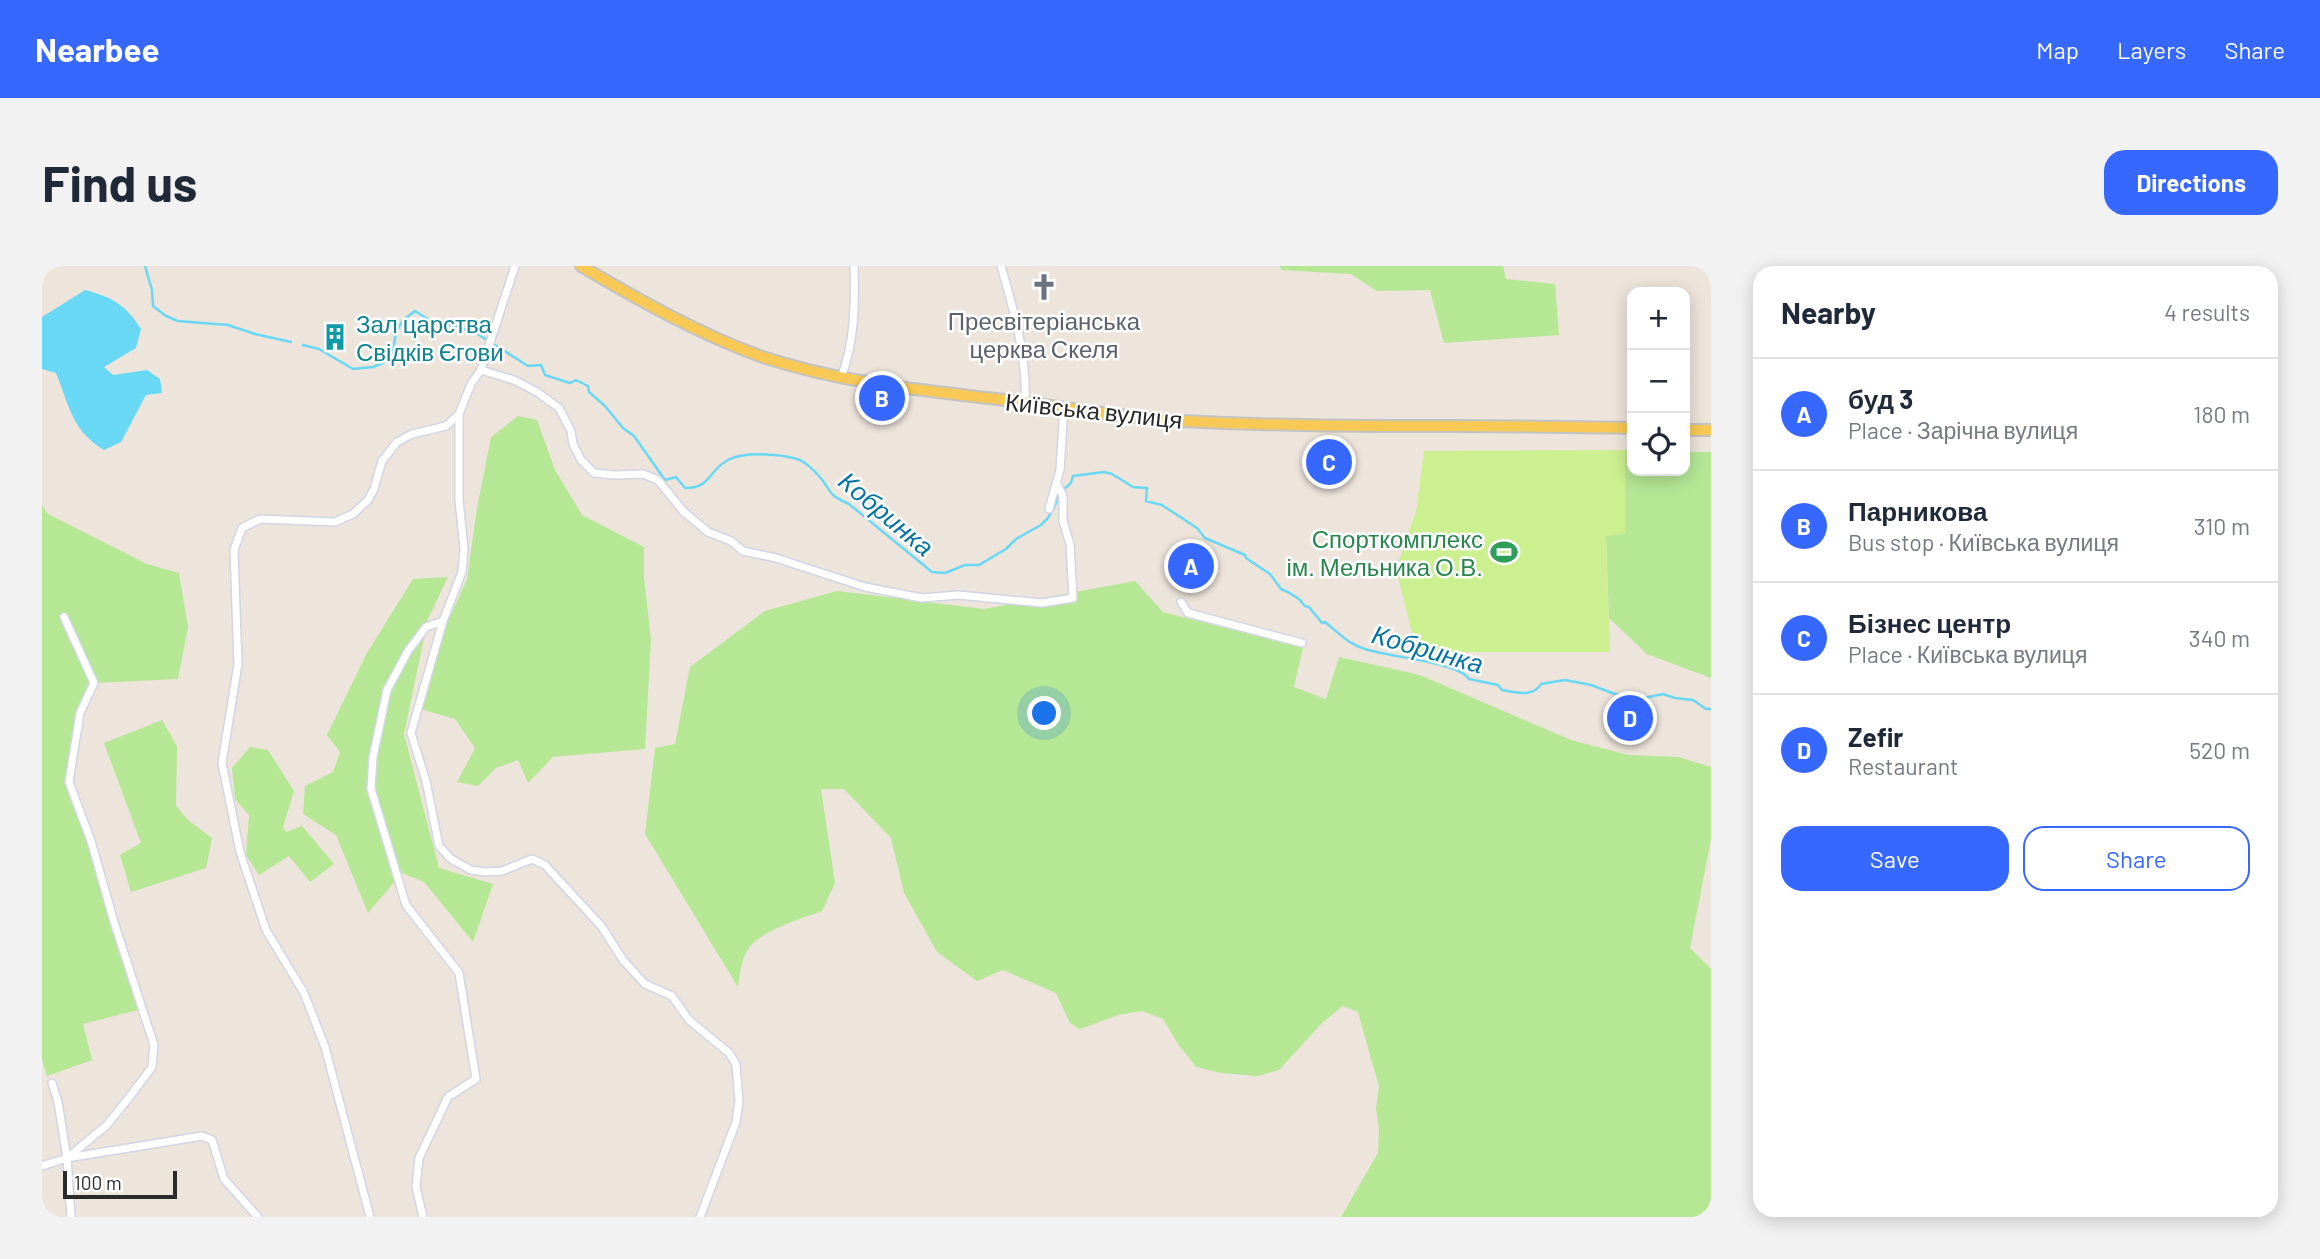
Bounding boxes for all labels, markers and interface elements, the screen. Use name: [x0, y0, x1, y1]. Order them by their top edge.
text: Nearbee: [35, 29, 159, 69]
text: Map: [2036, 35, 2079, 64]
text: Layers: [2117, 35, 2186, 64]
text: Share: [2224, 35, 2285, 64]
button: Directions: [2104, 150, 2278, 215]
text: Find us: [42, 153, 197, 212]
church icon: Пресвітеріанська церква Скеля: [1029, 272, 1059, 302]
map controls: [1627, 287, 1690, 476]
button: +: [1627, 287, 1690, 350]
text: Nearby: [1781, 294, 1876, 330]
text: 4 results: [2164, 298, 2250, 326]
place label: Пресвітеріанська церква Скеля: [948, 306, 1141, 363]
place label: Зал царства Свідків Єгови: [356, 309, 504, 366]
building icon: Зал царства Свідків Єгови: [320, 322, 350, 352]
button: −: [1627, 350, 1690, 413]
pin: B: [859, 372, 905, 424]
text: буд 3: [1848, 383, 1913, 414]
street label: Київська вулиця: [1004, 386, 1184, 434]
text: A: [1796, 400, 1812, 428]
text: 180 m: [2193, 400, 2250, 428]
button: locate: [1627, 413, 1690, 476]
text: Place · Зарічна вулиця: [1848, 416, 2078, 444]
pin: C: [1306, 436, 1352, 488]
water label: Кобринка: [833, 464, 941, 562]
text: Парникова: [1848, 495, 1987, 526]
text: B: [1797, 512, 1811, 540]
text: 310 m: [2194, 512, 2250, 540]
place label: Спорткомплекс ім. Мельника О.В.: [1287, 524, 1483, 581]
text: Bus stop · Київська вулиця: [1848, 528, 2119, 556]
sports icon: Спорткомплекс ім. Мельника О.В.: [1489, 537, 1519, 567]
pin: A: [1168, 540, 1214, 592]
text: Бізнес центр: [1848, 607, 2011, 638]
water label: Кобринка: [1369, 617, 1487, 679]
text: C: [1797, 624, 1811, 652]
text: 340 m: [2189, 624, 2250, 652]
text: Place · Київська вулиця: [1848, 640, 2087, 668]
pin: D: [1607, 692, 1653, 744]
your location: [1027, 696, 1061, 730]
text: Zefir: [1848, 721, 1903, 752]
text: D: [1797, 736, 1811, 764]
text: 520 m: [2189, 736, 2250, 764]
text: Restaurant: [1848, 752, 1958, 780]
button: Save: [1781, 826, 2009, 891]
button: Share: [2023, 826, 2250, 891]
scale bar: [63, 1168, 177, 1200]
text: 100 m: [74, 1171, 122, 1194]

